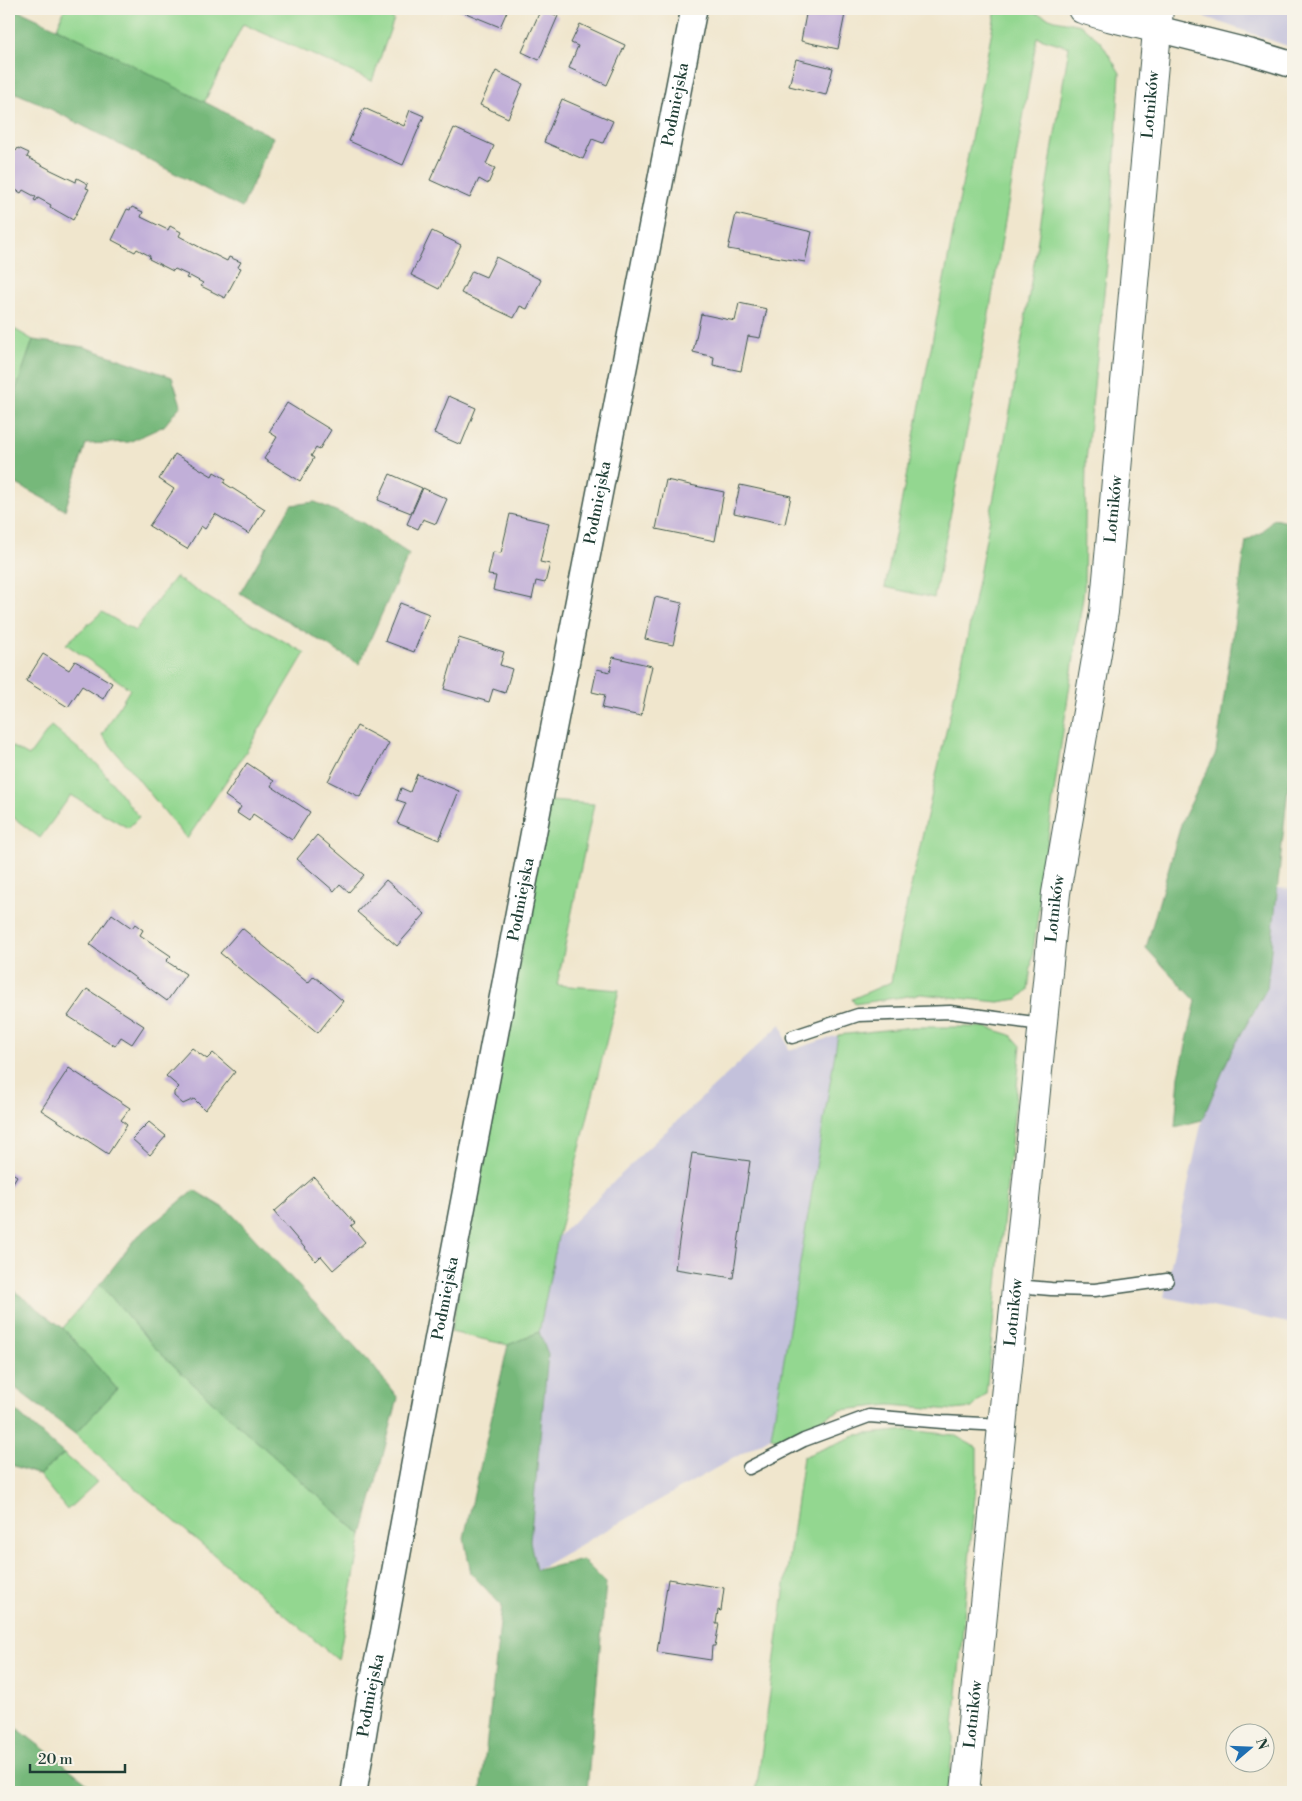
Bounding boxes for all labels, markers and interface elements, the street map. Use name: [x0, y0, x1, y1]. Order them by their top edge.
street label: Podmiejska: [657, 60, 693, 148]
street label: Lotników: [1137, 69, 1163, 139]
street label: Podmiejska: [580, 459, 616, 546]
street label: Lotników: [1100, 473, 1127, 544]
street label: Podmiejska: [503, 855, 539, 943]
street label: Lotników: [1041, 872, 1069, 943]
street label: Podmiejska: [427, 1254, 463, 1342]
street label: Lotników: [1000, 1277, 1027, 1347]
street label: Podmiejska: [353, 1651, 389, 1739]
street label: Lotników: [959, 1679, 986, 1749]
north arrow: [1224, 1724, 1274, 1774]
text: N: [1251, 1736, 1272, 1752]
scale bar: [30, 1741, 125, 1773]
text: 20 m: [38, 1750, 73, 1769]

